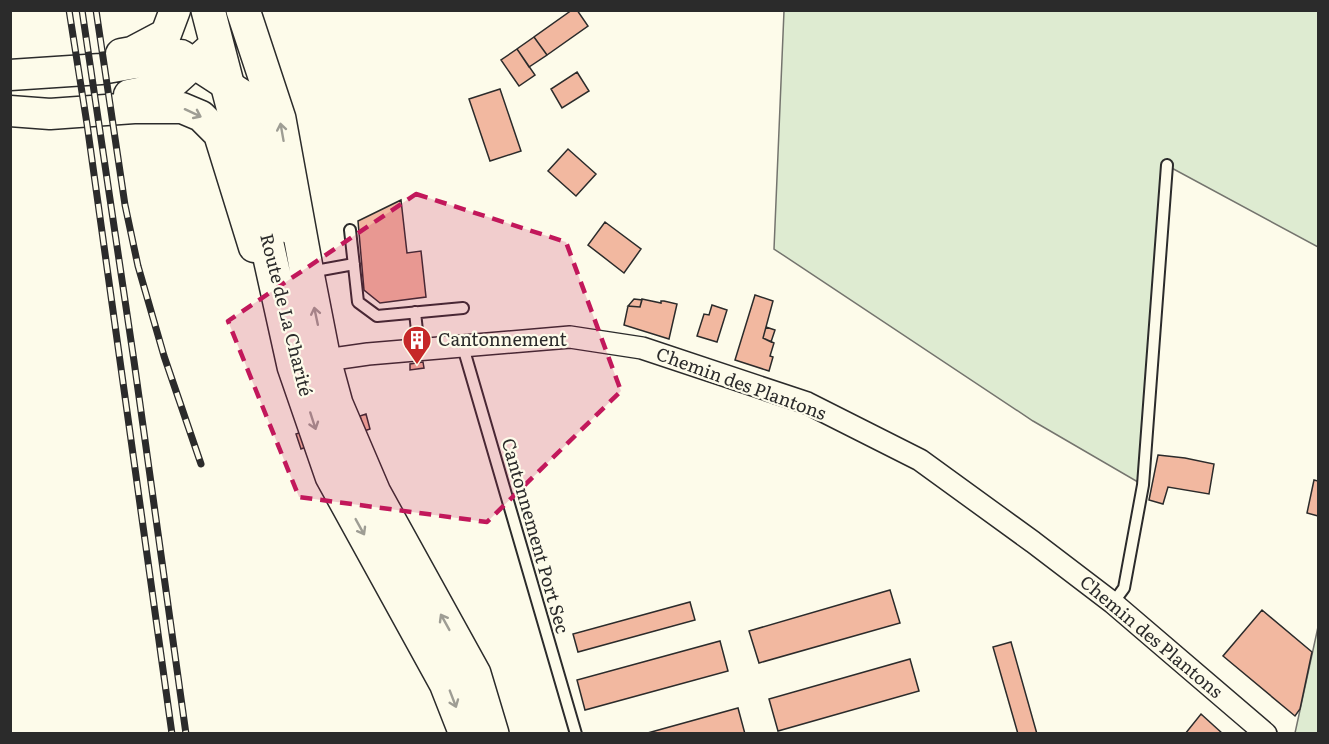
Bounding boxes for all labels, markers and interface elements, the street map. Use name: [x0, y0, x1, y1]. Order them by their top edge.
one-way arrow: [184, 108, 202, 120]
one-way arrow: [276, 123, 287, 143]
street label: Route de La Charité: [254, 230, 321, 399]
one-way arrow: [309, 307, 321, 326]
building icon: Cantonnement: [401, 324, 433, 366]
place label: Cantonnement: [438, 325, 567, 352]
street label: Chemin des Plantons: [653, 339, 830, 426]
one-way arrow: [309, 411, 320, 430]
street label: Cantonnement Port Sec: [496, 435, 577, 636]
one-way arrow: [355, 518, 366, 536]
street label: Chemin des Plantons: [1075, 568, 1229, 704]
one-way arrow: [439, 614, 451, 631]
one-way arrow: [448, 689, 459, 708]

